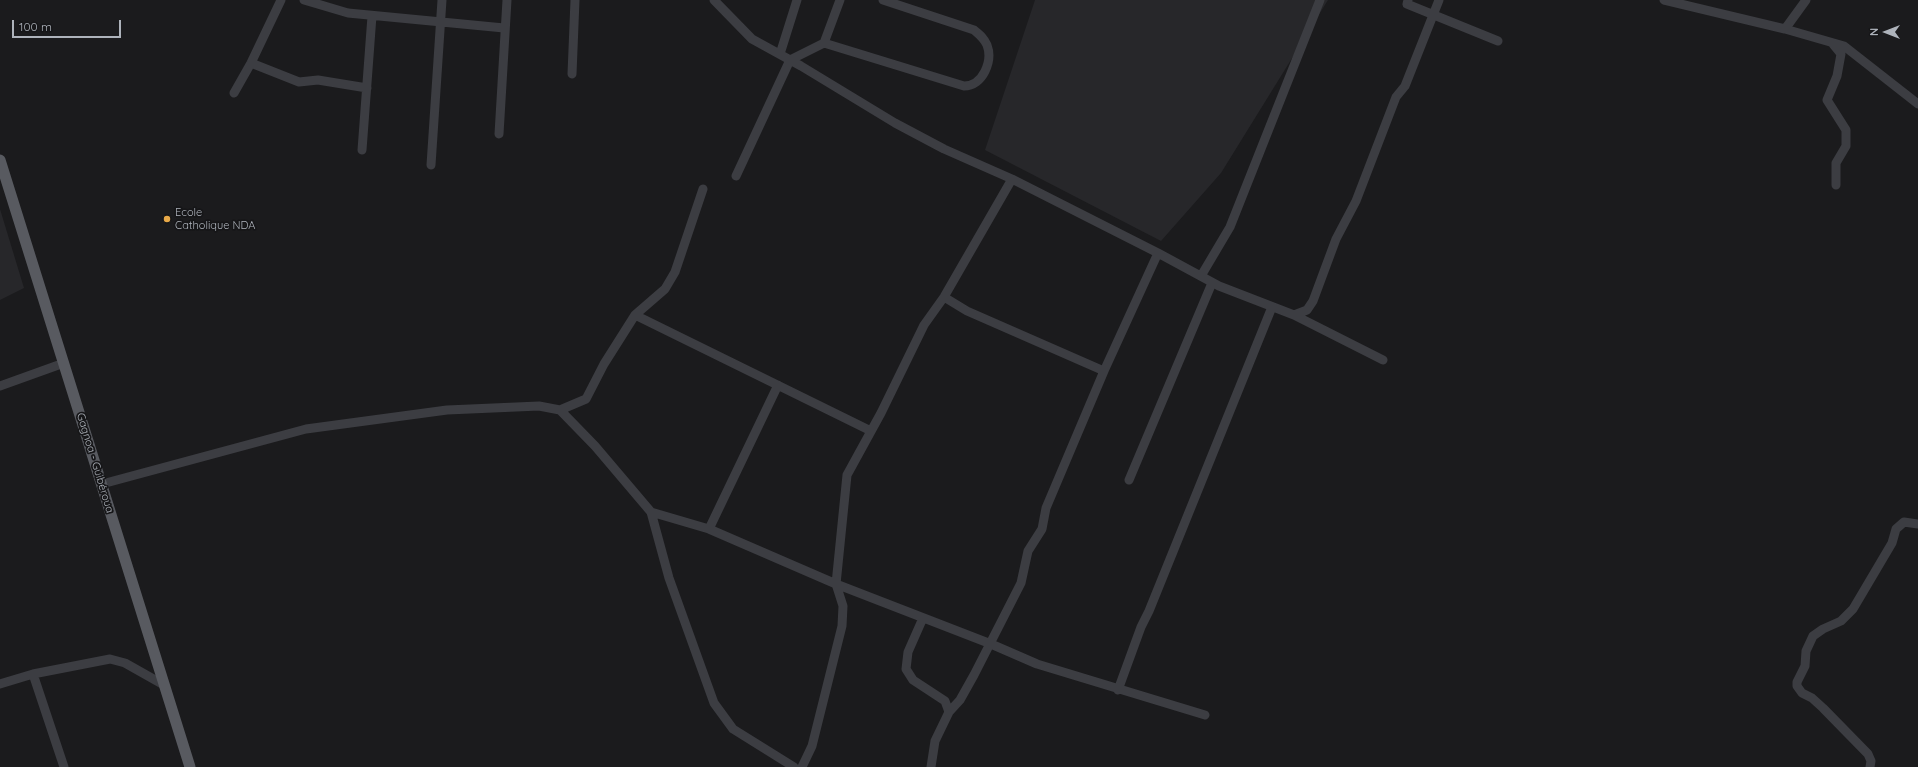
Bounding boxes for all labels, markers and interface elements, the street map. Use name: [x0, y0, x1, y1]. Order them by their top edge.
scale bar: [14, 12, 123, 38]
north arrow: [1866, 12, 1906, 52]
text: 100 m: [19, 19, 52, 34]
text: N: [1867, 28, 1881, 36]
place label: Ecole Catholique NDA: [175, 206, 255, 232]
marker: Ecole Catholique NDA: [162, 214, 172, 224]
street label: Gagnoa - Guibéroua: [73, 411, 117, 515]

